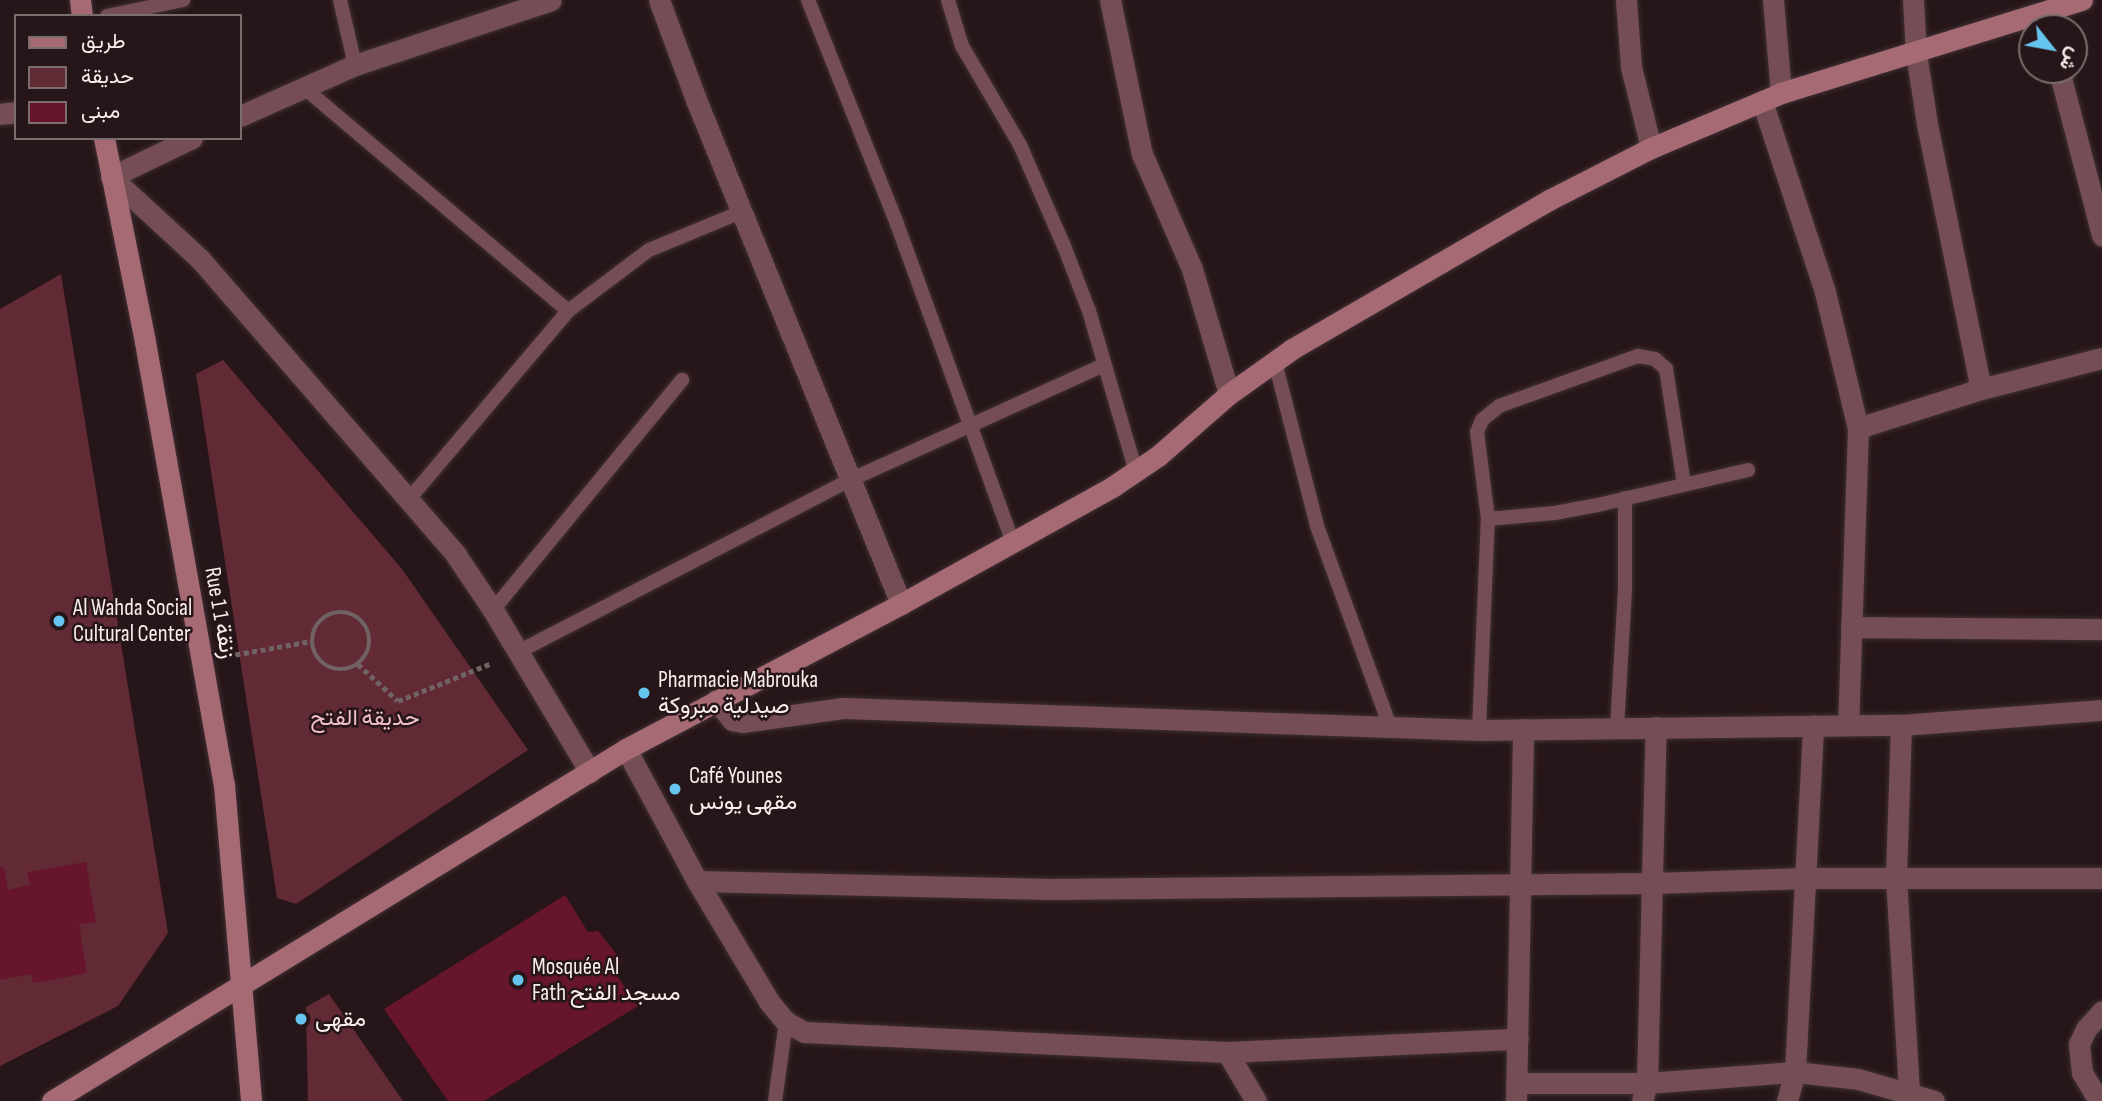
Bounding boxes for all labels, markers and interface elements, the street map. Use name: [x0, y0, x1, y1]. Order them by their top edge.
legend: [14, 14, 242, 140]
north arrow: [2018, 14, 2088, 84]
text: طريق: [81, 29, 126, 54]
text: ش: [2054, 43, 2085, 75]
text: حديقة: [81, 64, 134, 89]
text: مبنى: [81, 99, 120, 124]
street label: Rue 1 زنقة 1: [198, 565, 242, 661]
place label: Al Wahda Social Cultural Center: [73, 594, 192, 648]
marker: Al Wahda Social Cultural Center: [51, 613, 67, 629]
place label: Pharmacie Mabrouka صيدلية مبروكة: [658, 666, 818, 720]
marker: Pharmacie Mabrouka صيدلية مبروكة: [636, 685, 652, 701]
park label: حديقة الفتح: [310, 704, 420, 732]
place label: Café Younes مقهى يونس: [689, 762, 797, 816]
marker: Café Younes مقهى يونس: [667, 781, 683, 797]
place label: Mosquée Al Fath مسجد الفتح: [532, 953, 680, 1007]
marker: Mosquée Al Fath مسجد الفتح: [510, 972, 526, 988]
place label: مقهى: [315, 1005, 366, 1033]
marker: مقهى: [293, 1011, 309, 1027]

